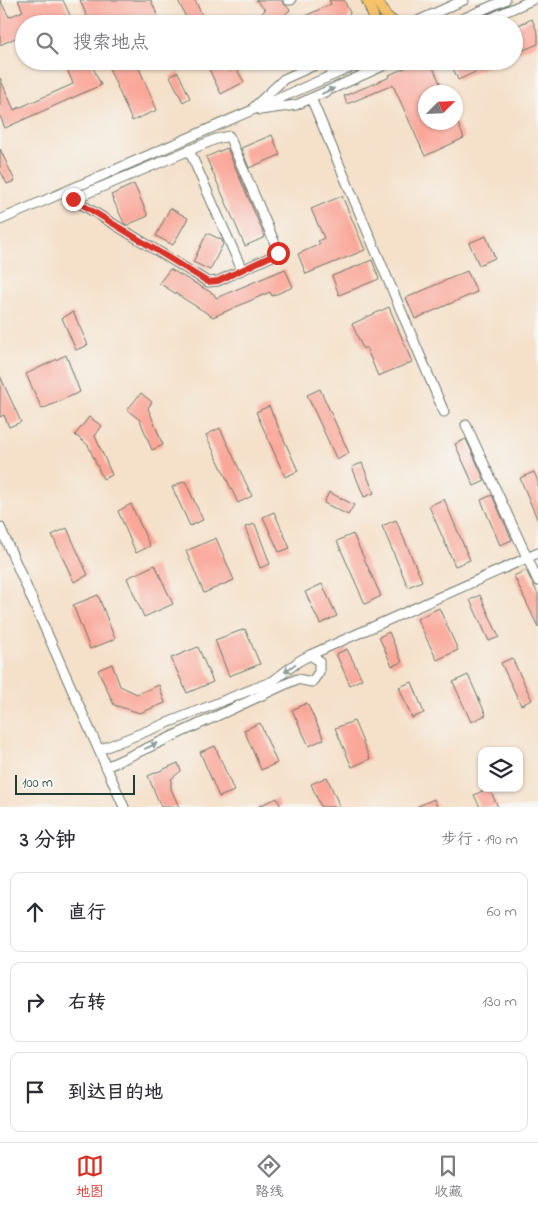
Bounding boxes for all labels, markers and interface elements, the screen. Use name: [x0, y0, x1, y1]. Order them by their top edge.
search box: [15, 15, 523, 70]
icon: search: [33, 29, 61, 57]
text: 搜索地点: [73, 30, 149, 57]
north arrow: [418, 85, 463, 130]
one-way arrow: [321, 86, 335, 94]
route end: [62, 188, 85, 211]
route start: [267, 242, 290, 265]
one-way arrow: [284, 662, 297, 673]
one-way arrow: [143, 742, 158, 751]
map controls: [478, 747, 523, 792]
button: layers: [478, 747, 523, 792]
scale bar: [15, 772, 135, 795]
text: 100 m: [22, 773, 53, 794]
text: 3 分钟: [20, 826, 76, 856]
text: 步行 · 190 m: [441, 828, 518, 852]
icon: ahead: [21, 898, 49, 926]
text: 直行: [68, 900, 106, 927]
text: 60 m: [487, 900, 517, 924]
icon: right: [21, 988, 49, 1016]
text: 右转: [68, 990, 106, 1017]
text: 130 m: [482, 990, 517, 1014]
icon: arrive: [21, 1078, 49, 1106]
text: 到达目的地: [68, 1080, 163, 1107]
tab: 地图: [76, 1152, 104, 1203]
tab: 路线: [255, 1152, 283, 1203]
tab: 收藏: [434, 1152, 462, 1203]

